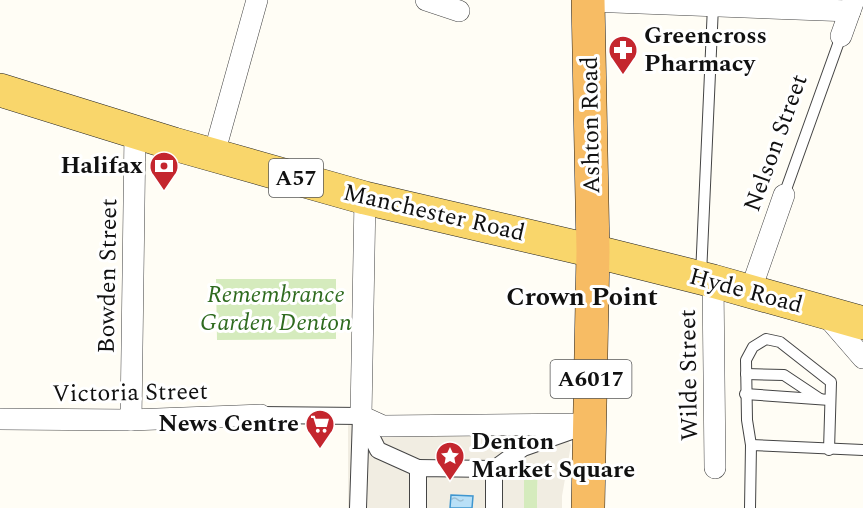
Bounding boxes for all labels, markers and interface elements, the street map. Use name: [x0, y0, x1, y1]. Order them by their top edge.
place label: Greencross Pharmacy: [644, 18, 767, 82]
pharmacy icon: Greencross Pharmacy: [607, 34, 639, 76]
street label: Ashton Road: [572, 56, 610, 194]
street label: Nelson Street: [734, 69, 818, 217]
place label: Halifax: [60, 148, 143, 184]
bank icon: Halifax: [148, 150, 180, 192]
road number: A57: [269, 159, 323, 197]
street label: Manchester Road: [339, 175, 529, 251]
street label: Bowden Street: [89, 198, 127, 354]
street label: Hyde Road: [685, 259, 807, 323]
park label: Remembrance Garden Denton: [200, 277, 352, 341]
district label: Crown Point: [506, 277, 658, 317]
street label: Wilde Street: [670, 309, 708, 441]
road number: A6017: [550, 360, 632, 398]
street label: Victoria Street: [52, 374, 208, 412]
place label: News Centre: [158, 406, 299, 442]
supermarket icon: News Centre: [304, 408, 336, 450]
place label: Denton Market Square: [471, 424, 635, 488]
place icon: Denton Market Square: [434, 440, 466, 482]

